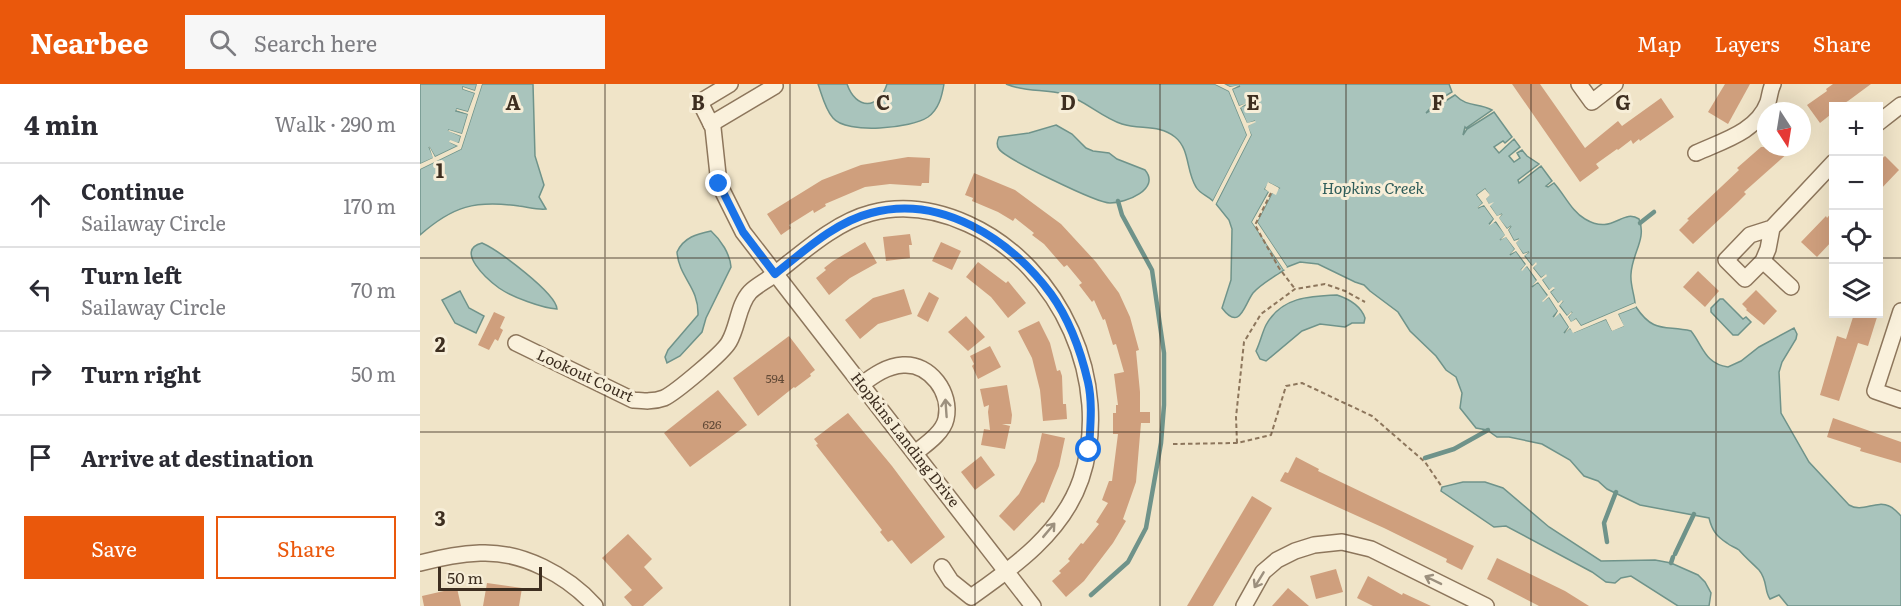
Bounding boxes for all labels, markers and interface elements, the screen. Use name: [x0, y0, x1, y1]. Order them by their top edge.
search box: [185, 15, 605, 69]
text: Nearbee: [30, 21, 149, 63]
icon: search: [206, 26, 239, 59]
text: Search here: [254, 26, 377, 59]
text: Map: [1637, 27, 1682, 58]
text: Layers: [1715, 27, 1780, 58]
text: Share: [1813, 27, 1871, 58]
text: A: [505, 86, 521, 116]
text: B: [691, 86, 705, 116]
text: C: [876, 86, 890, 116]
text: D: [1060, 86, 1076, 116]
text: E: [1246, 86, 1260, 116]
text: F: [1432, 86, 1445, 116]
text: G: [1615, 86, 1631, 116]
north arrow: [1757, 102, 1811, 156]
map controls: [1829, 102, 1883, 318]
button: +: [1829, 102, 1883, 156]
text: 4 min: [24, 104, 98, 143]
text: Walk · 290 m: [275, 108, 396, 138]
text: 1: [436, 154, 444, 184]
button: −: [1829, 156, 1883, 210]
route end: [705, 170, 731, 196]
text: Continue: [81, 174, 184, 207]
water label: Hopkins Creek: [1322, 175, 1425, 199]
icon: ahead: [24, 189, 57, 222]
text: 170 m: [343, 190, 396, 220]
text: Sailaway Circle: [81, 207, 226, 237]
button: locate: [1829, 210, 1883, 264]
text: Turn left: [81, 258, 182, 291]
button: layers: [1829, 264, 1883, 318]
icon: left: [24, 273, 57, 306]
text: 70 m: [351, 274, 396, 304]
text: Sailaway Circle: [81, 291, 226, 321]
text: 2: [435, 328, 446, 358]
street label: Lookout Court: [533, 342, 638, 407]
icon: right: [24, 357, 57, 390]
text: Turn right: [81, 357, 201, 390]
text: 50 m: [351, 358, 396, 388]
street label: Hopkins Landing Drive: [846, 367, 966, 512]
house number: 594: [766, 369, 785, 387]
one-way arrow: [940, 398, 951, 418]
house number: 626: [703, 415, 722, 433]
route start: [1075, 436, 1101, 462]
icon: arrive: [24, 441, 57, 474]
text: Arrive at destination: [81, 441, 314, 474]
text: 3: [434, 502, 446, 532]
button: Save: [24, 516, 204, 579]
button: Share: [216, 516, 396, 579]
one-way arrow: [1043, 522, 1056, 538]
scale bar: [438, 564, 542, 592]
text: 50 m: [447, 565, 483, 589]
one-way arrow: [1253, 571, 1265, 588]
one-way arrow: [1425, 574, 1443, 585]

